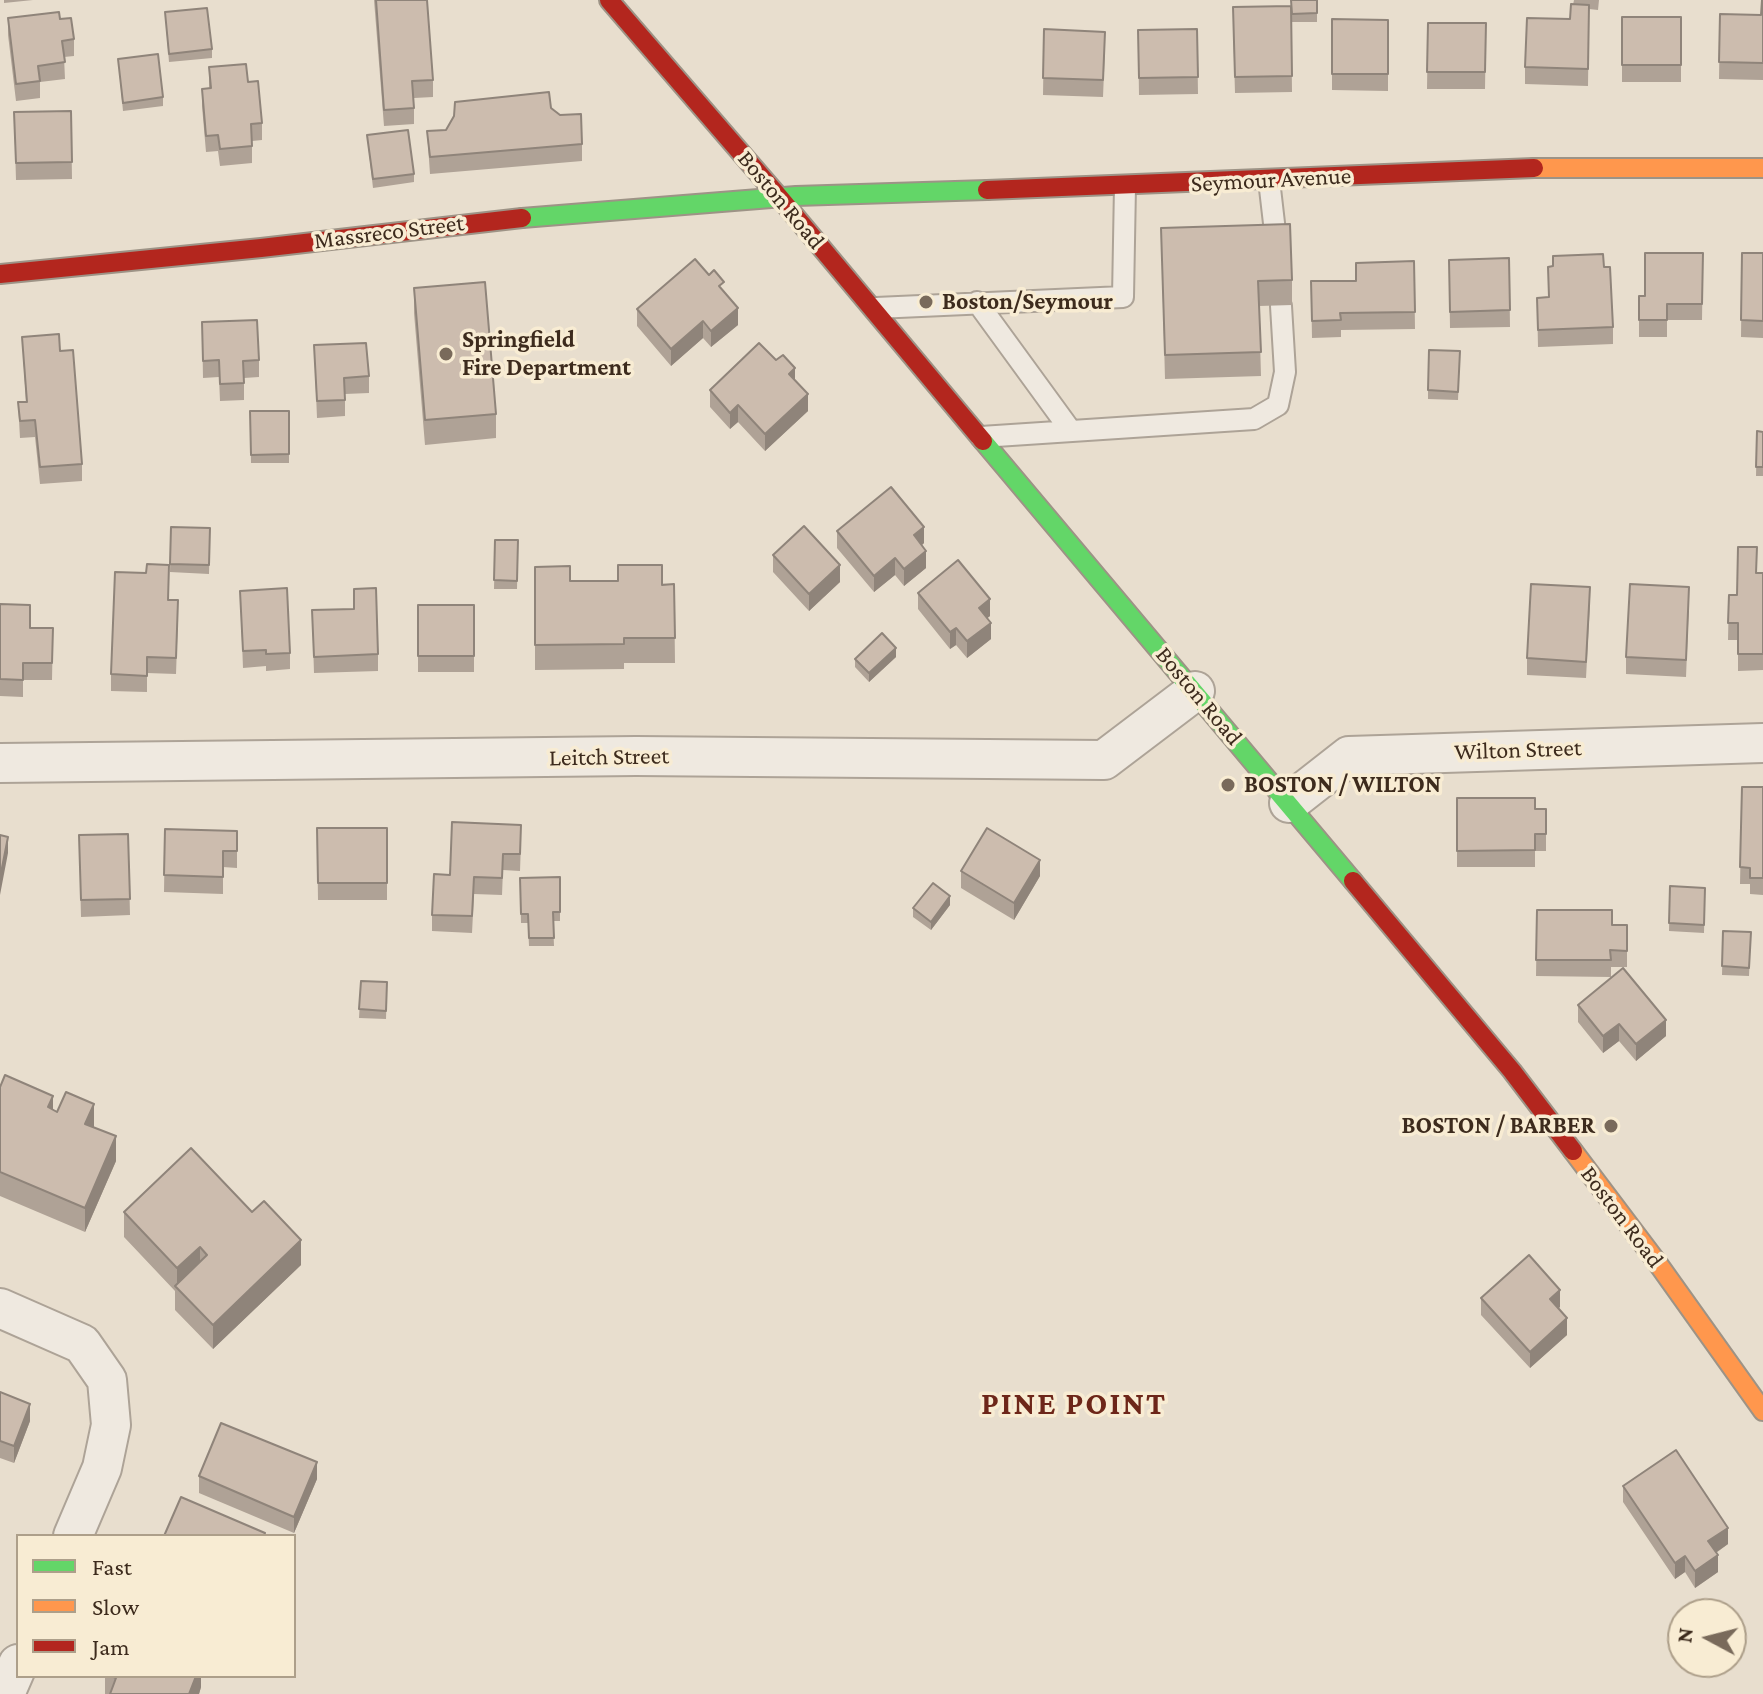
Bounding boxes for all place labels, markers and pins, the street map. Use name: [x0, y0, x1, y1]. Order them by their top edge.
place label: Boston/Seymour: [942, 288, 1113, 316]
marker: Boston/Seymour: [917, 293, 935, 311]
place label: Springfield Fire Department: [462, 326, 631, 382]
marker: Springfield Fire Department: [437, 345, 455, 363]
place label: BOSTON / WILTON: [1244, 771, 1441, 799]
marker: BOSTON / WILTON: [1219, 776, 1237, 794]
place label: BOSTON / BARBER: [1401, 1112, 1595, 1140]
marker: BOSTON / BARBER: [1602, 1117, 1620, 1135]

